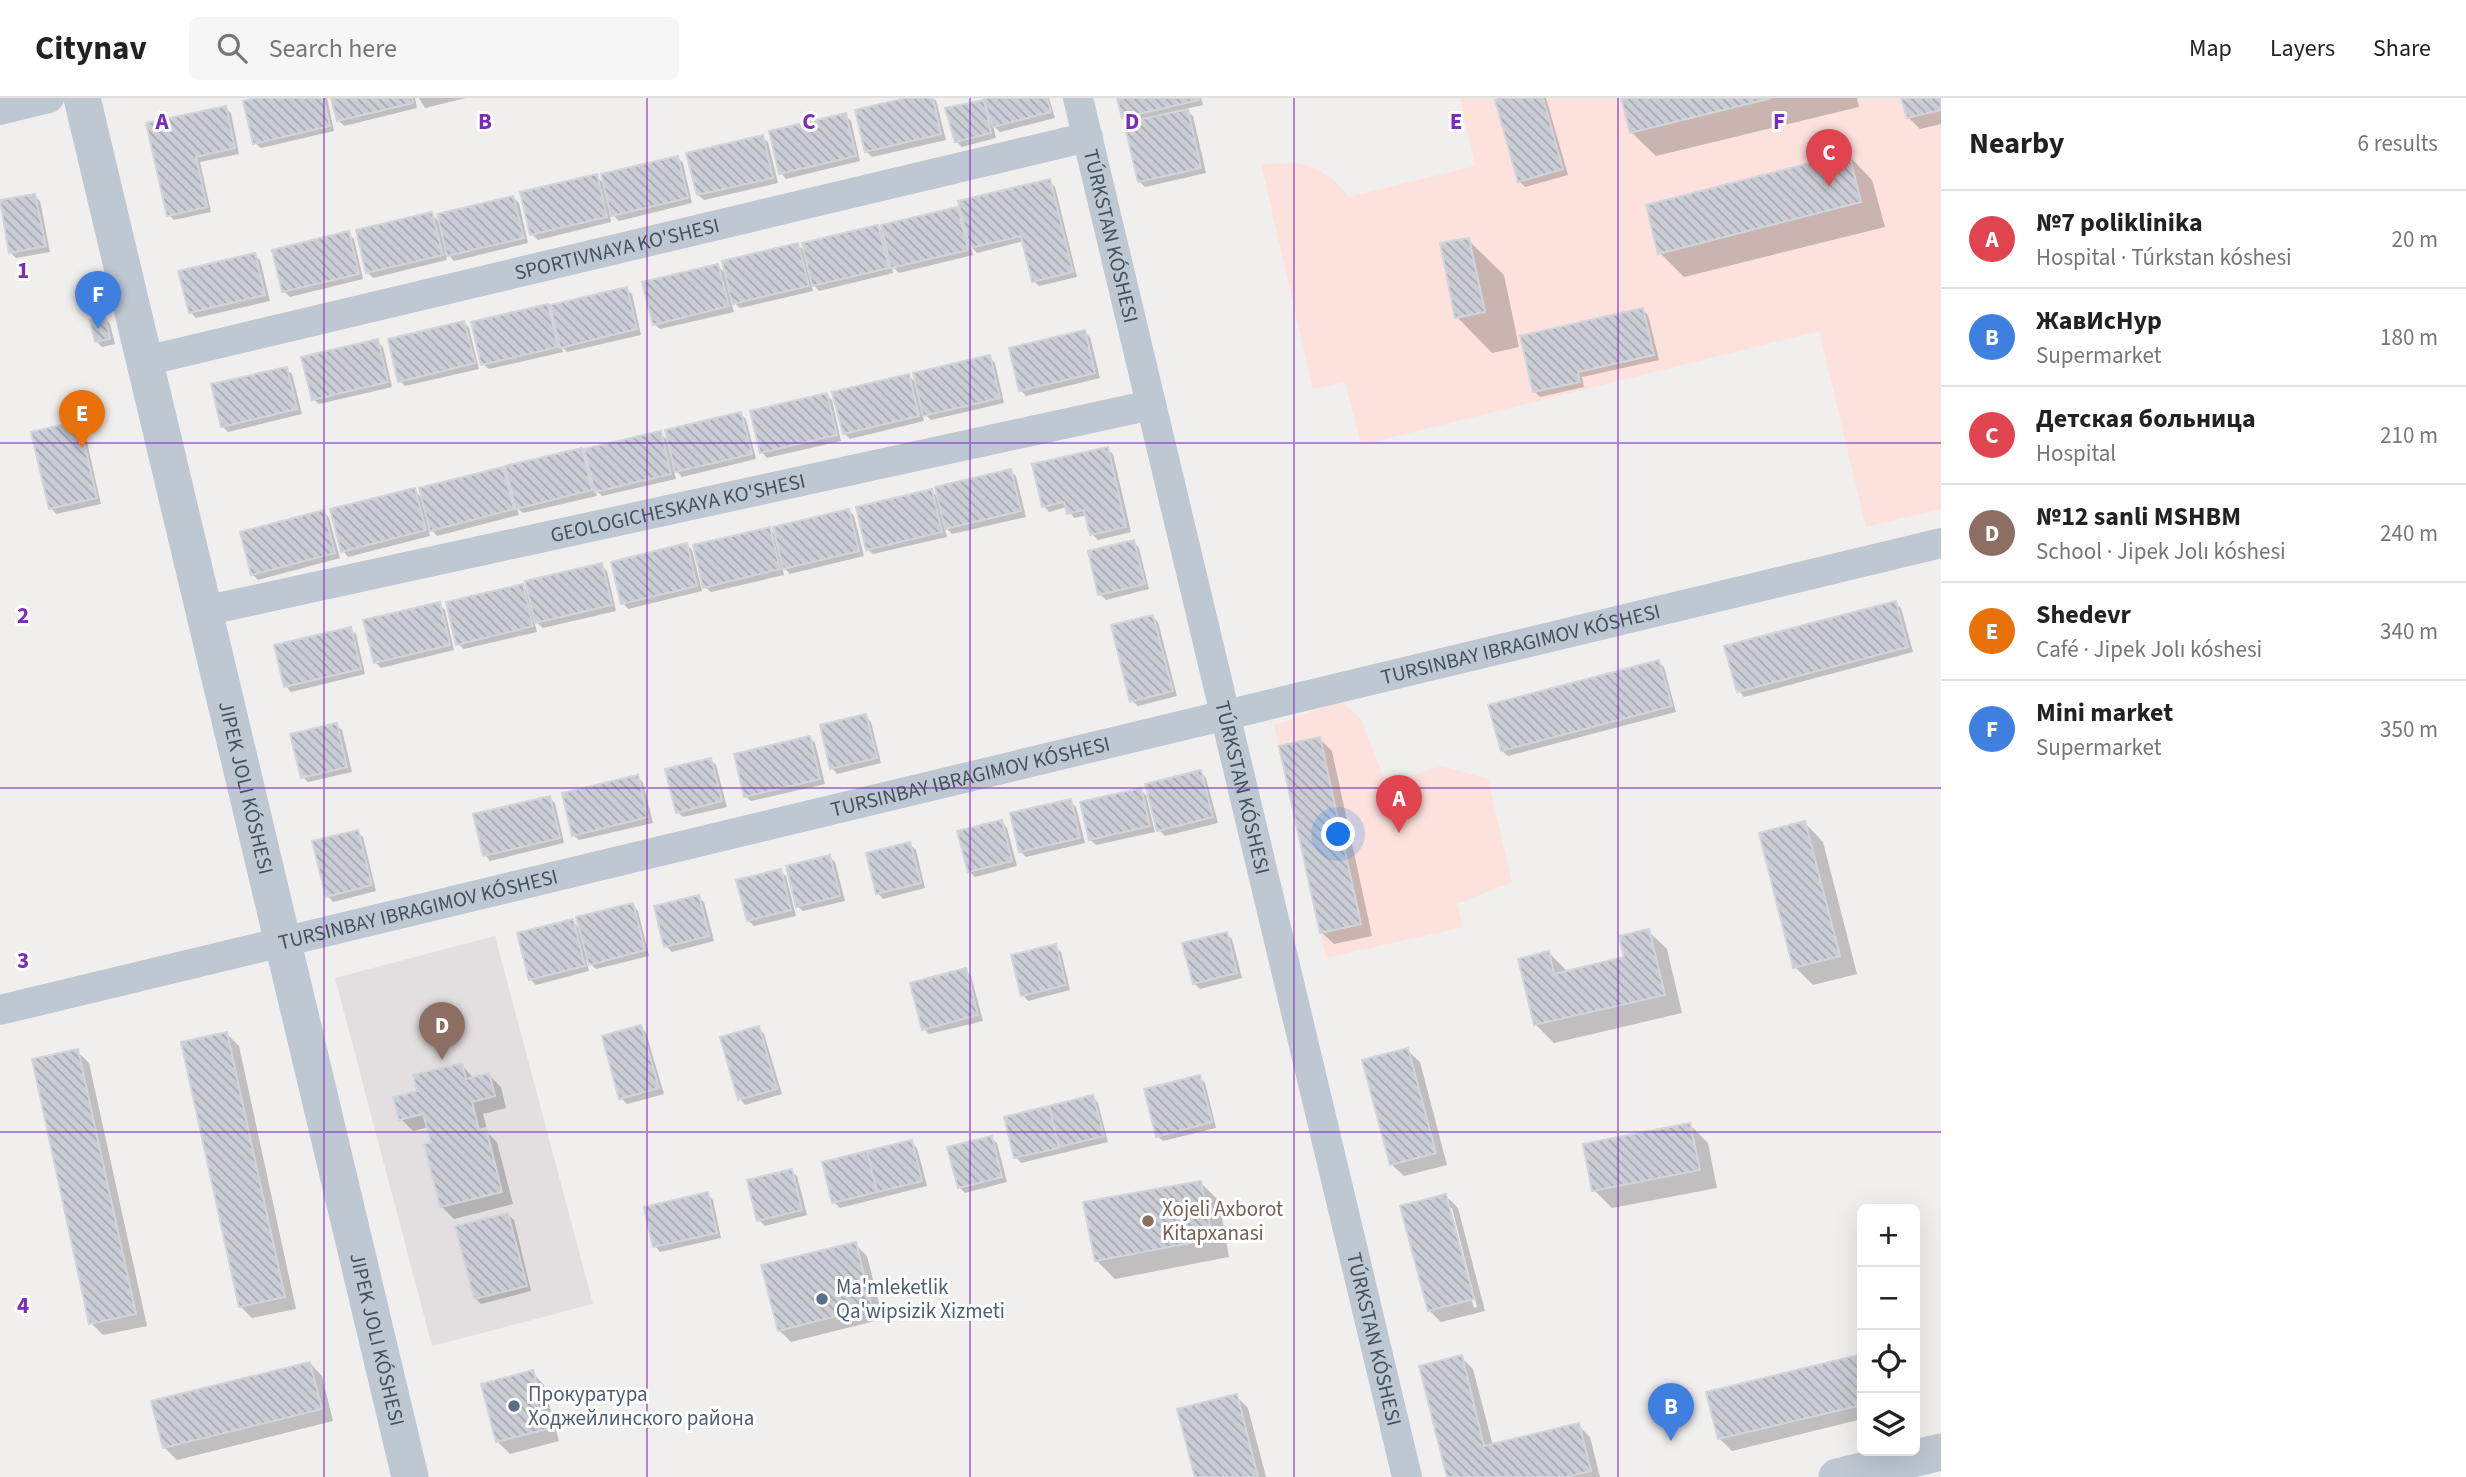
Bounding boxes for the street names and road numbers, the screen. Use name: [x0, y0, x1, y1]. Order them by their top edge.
street label: TÚRKSTAN KÓSHESI: [1076, 146, 1146, 326]
street label: SPORTIVNAYA KO'SHESI: [511, 210, 722, 288]
street label: GEOLOGICHESKAYA KO'SHESI: [548, 466, 808, 550]
street label: TURSINBAY IBRAGIMOV KÓSHESI: [1378, 596, 1663, 692]
street label: JIPEK JOLI KÓSHESI: [211, 698, 281, 878]
street label: TÚRKSTAN KÓSHESI: [1207, 698, 1278, 878]
street label: TURSINBAY IBRAGIMOV KÓSHESI: [828, 728, 1113, 825]
street label: TURSINBAY IBRAGIMOV KÓSHESI: [275, 861, 561, 958]
street label: TÚRKSTAN KÓSHESI: [1339, 1249, 1409, 1429]
street label: JIPEK JOLI KÓSHESI: [342, 1250, 412, 1429]

